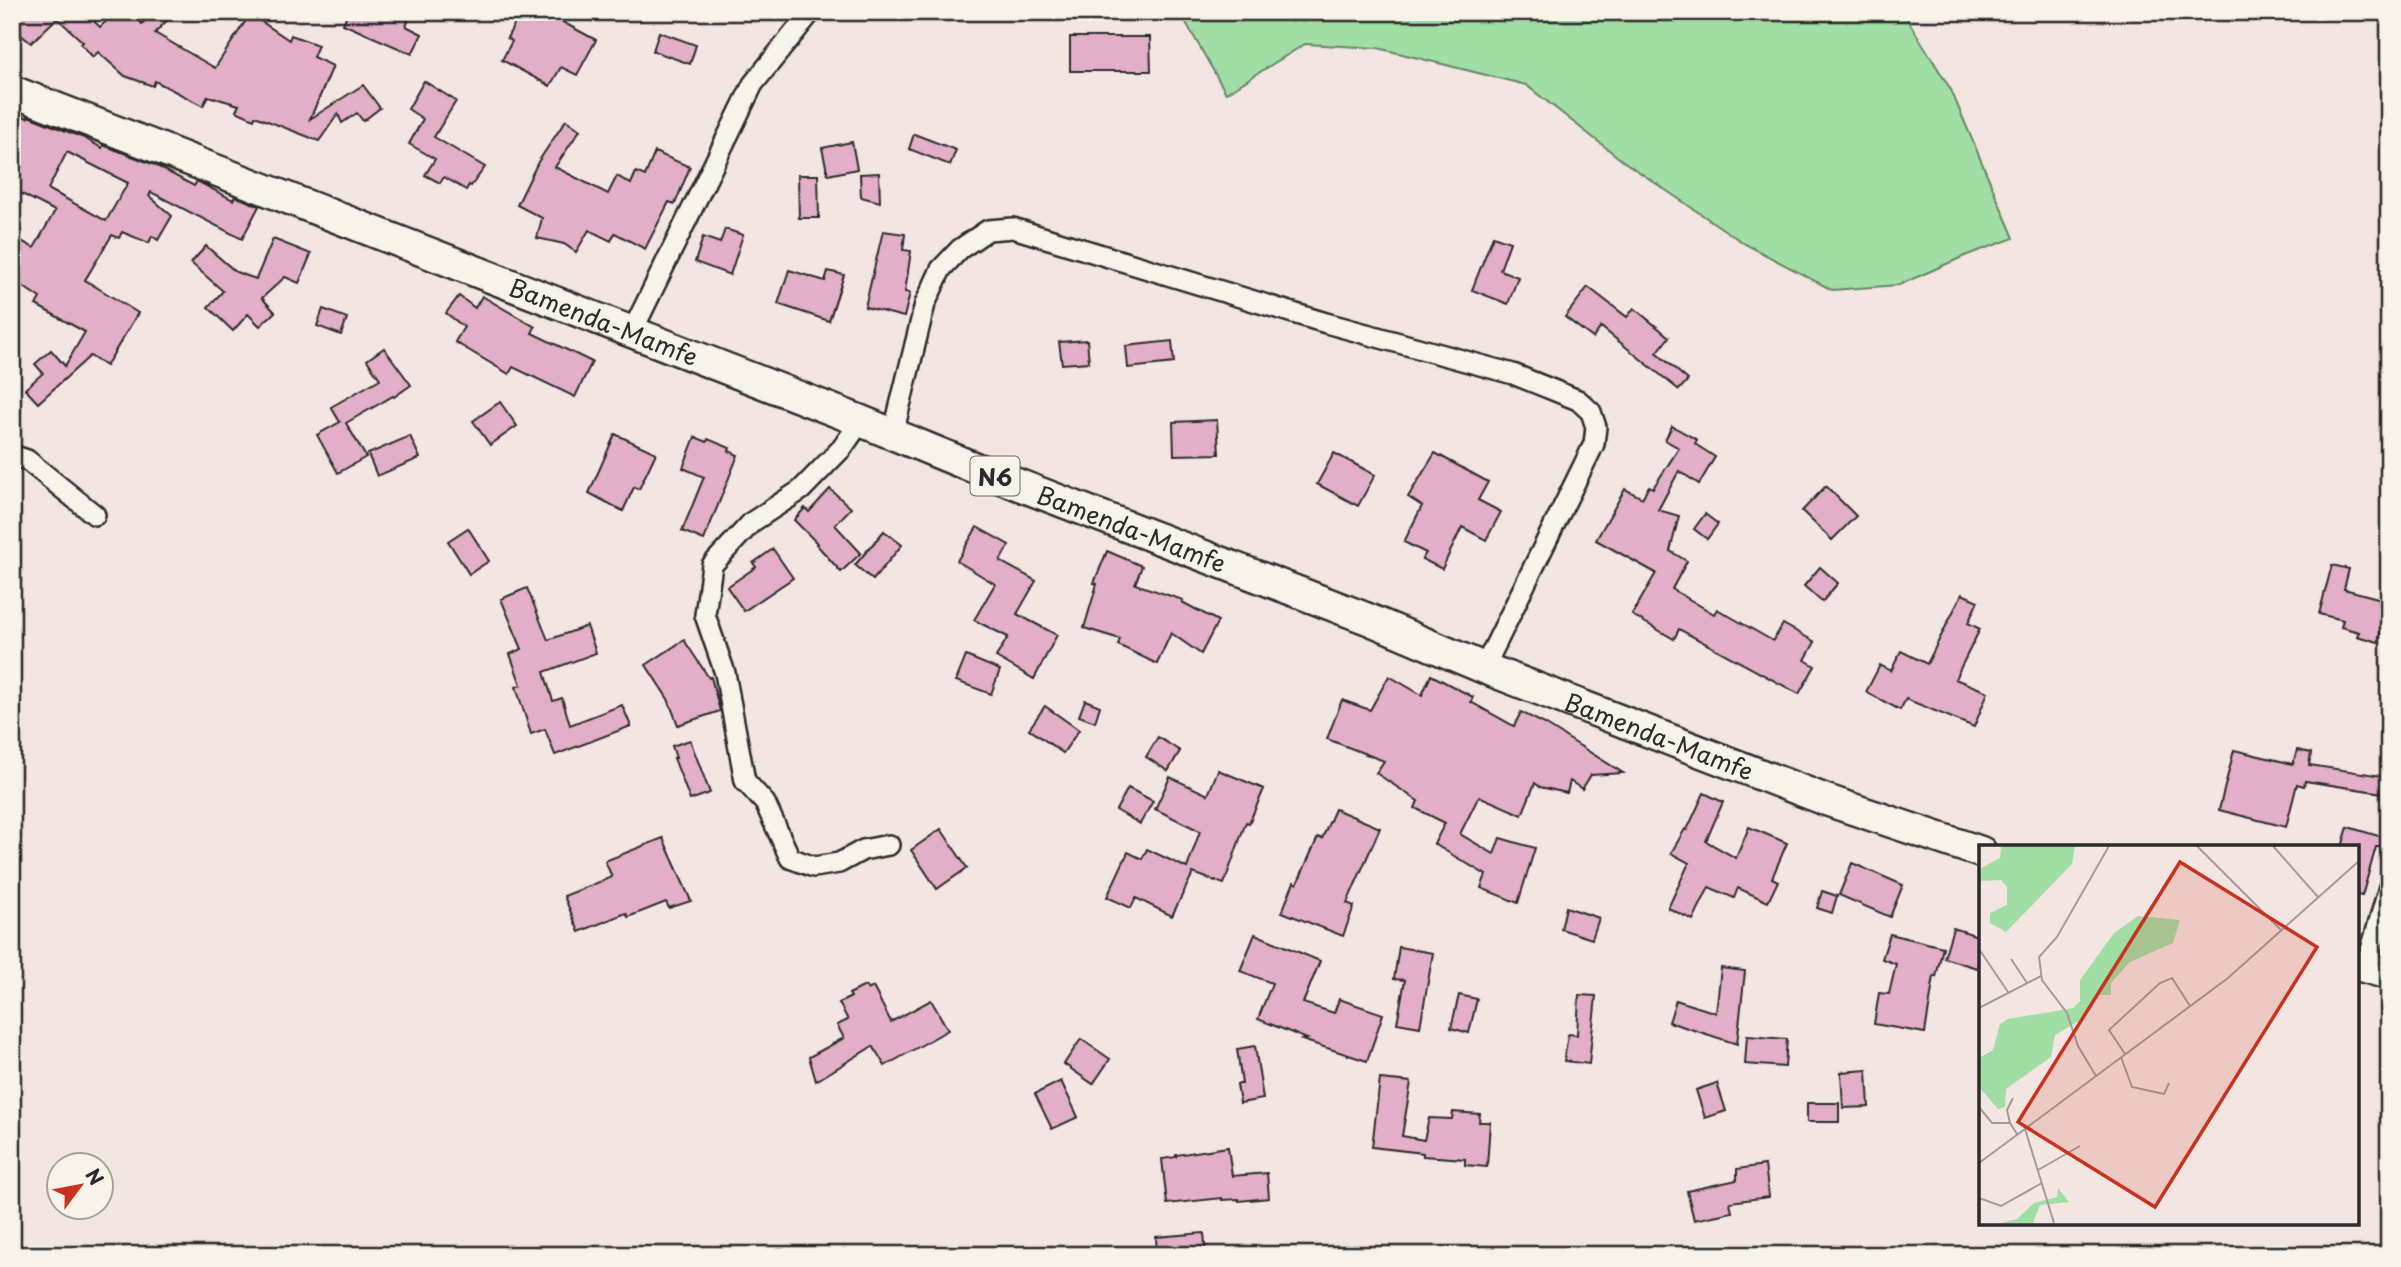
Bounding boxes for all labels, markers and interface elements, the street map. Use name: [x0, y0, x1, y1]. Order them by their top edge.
street label: Bamenda-Mamfe: [504, 268, 704, 374]
road number: N6: [970, 456, 1020, 496]
street label: Bamenda-Mamfe: [1032, 476, 1231, 581]
street label: Bamenda-Mamfe: [1560, 683, 1759, 788]
inset map: [1979, 845, 2359, 1225]
north arrow: [46, 1152, 116, 1222]
text: N: [79, 1163, 111, 1190]

